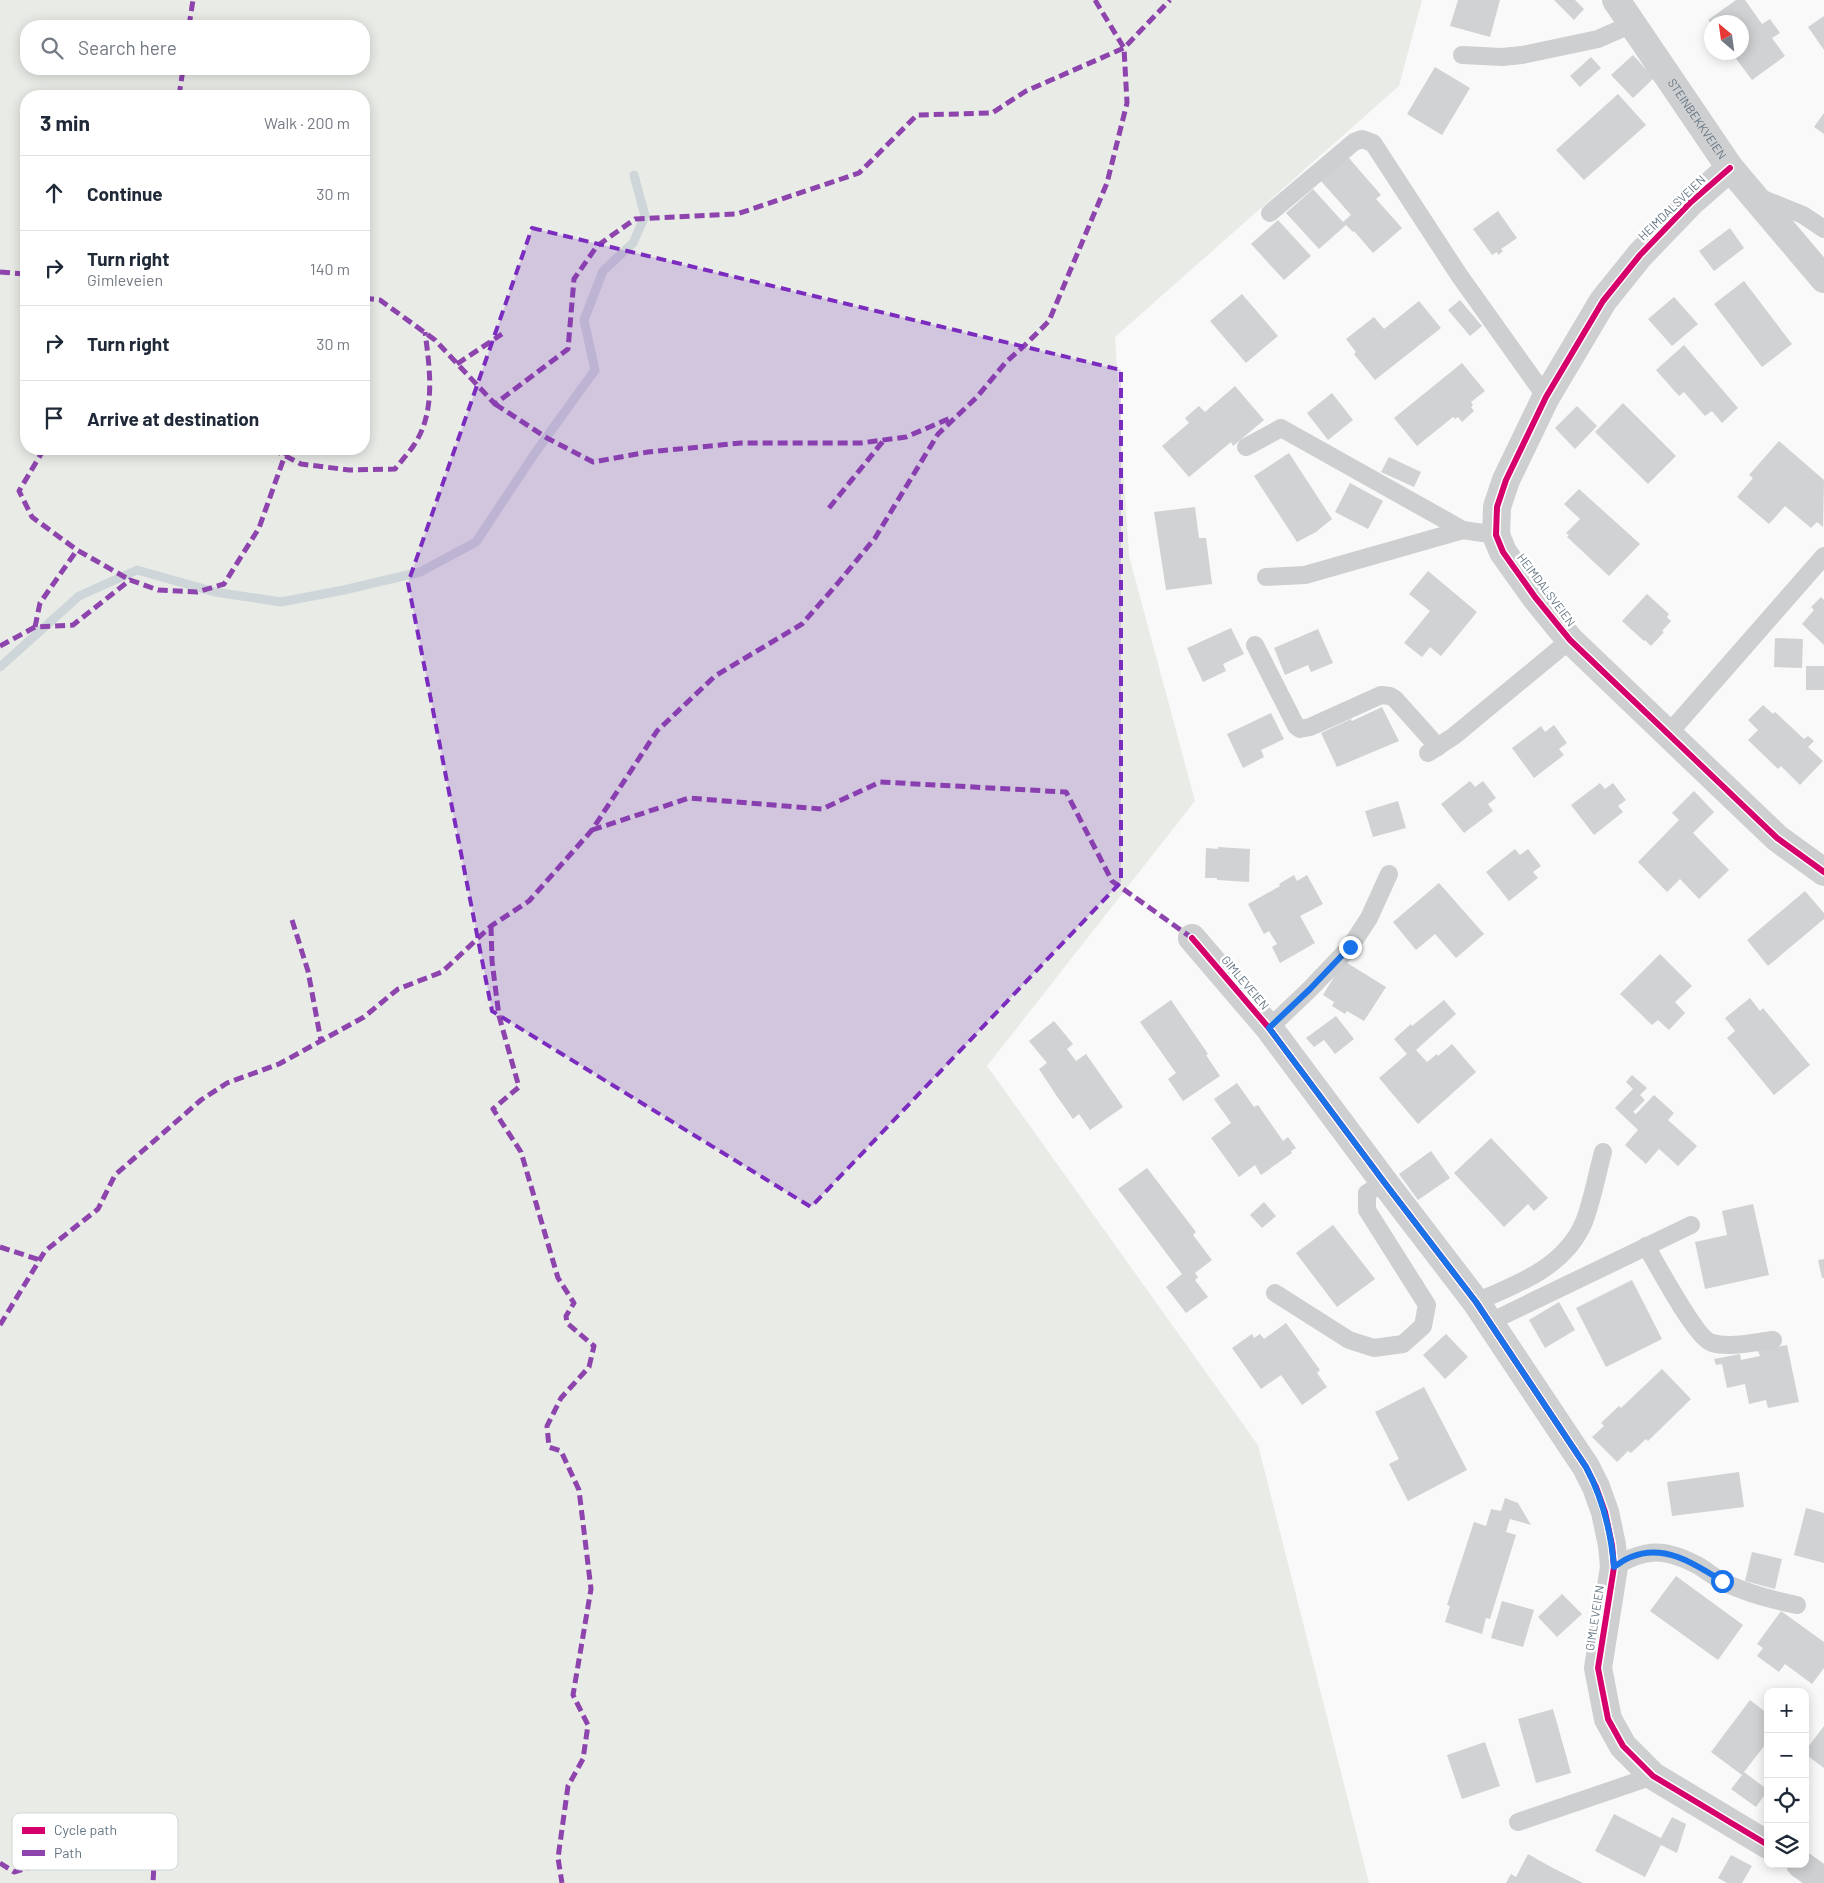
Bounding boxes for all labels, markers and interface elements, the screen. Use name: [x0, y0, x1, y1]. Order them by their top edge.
north arrow: [1704, 15, 1749, 60]
search box: [20, 20, 370, 75]
icon: search: [38, 34, 66, 62]
text: Search here: [78, 36, 177, 59]
street label: STEINBEKKVEIEN: [1665, 76, 1730, 161]
text: 3 min: [40, 110, 90, 135]
text: Walk · 200 m: [264, 113, 350, 132]
street label: HEIMDALSVEIEN: [1635, 172, 1708, 243]
icon: ahead: [40, 179, 68, 207]
text: Continue: [87, 182, 163, 205]
text: 30 m: [316, 184, 350, 203]
text: Turn right: [87, 247, 169, 270]
icon: right: [40, 254, 68, 282]
text: 140 m: [310, 259, 350, 278]
text: Gimleveien: [87, 270, 163, 289]
icon: right: [40, 329, 68, 357]
text: Turn right: [87, 332, 169, 355]
text: 30 m: [316, 334, 350, 353]
icon: arrive: [40, 404, 68, 432]
text: Arrive at destination: [87, 407, 259, 430]
street label: HEIMDALSVEIEN: [1515, 550, 1579, 629]
route end: [1339, 936, 1362, 959]
street label: GIMLEVEIEN: [1219, 953, 1272, 1012]
route start: [1711, 1570, 1734, 1593]
street label: GIMLEVEIEN: [1582, 1584, 1606, 1652]
map controls: [1764, 1688, 1809, 1868]
button: +: [1764, 1688, 1809, 1733]
button: −: [1764, 1733, 1809, 1778]
button: locate: [1764, 1778, 1809, 1823]
legend: [12, 1813, 178, 1870]
text: Cycle path: [54, 1821, 117, 1838]
button: layers: [1764, 1823, 1809, 1868]
text: Path: [54, 1844, 82, 1861]

